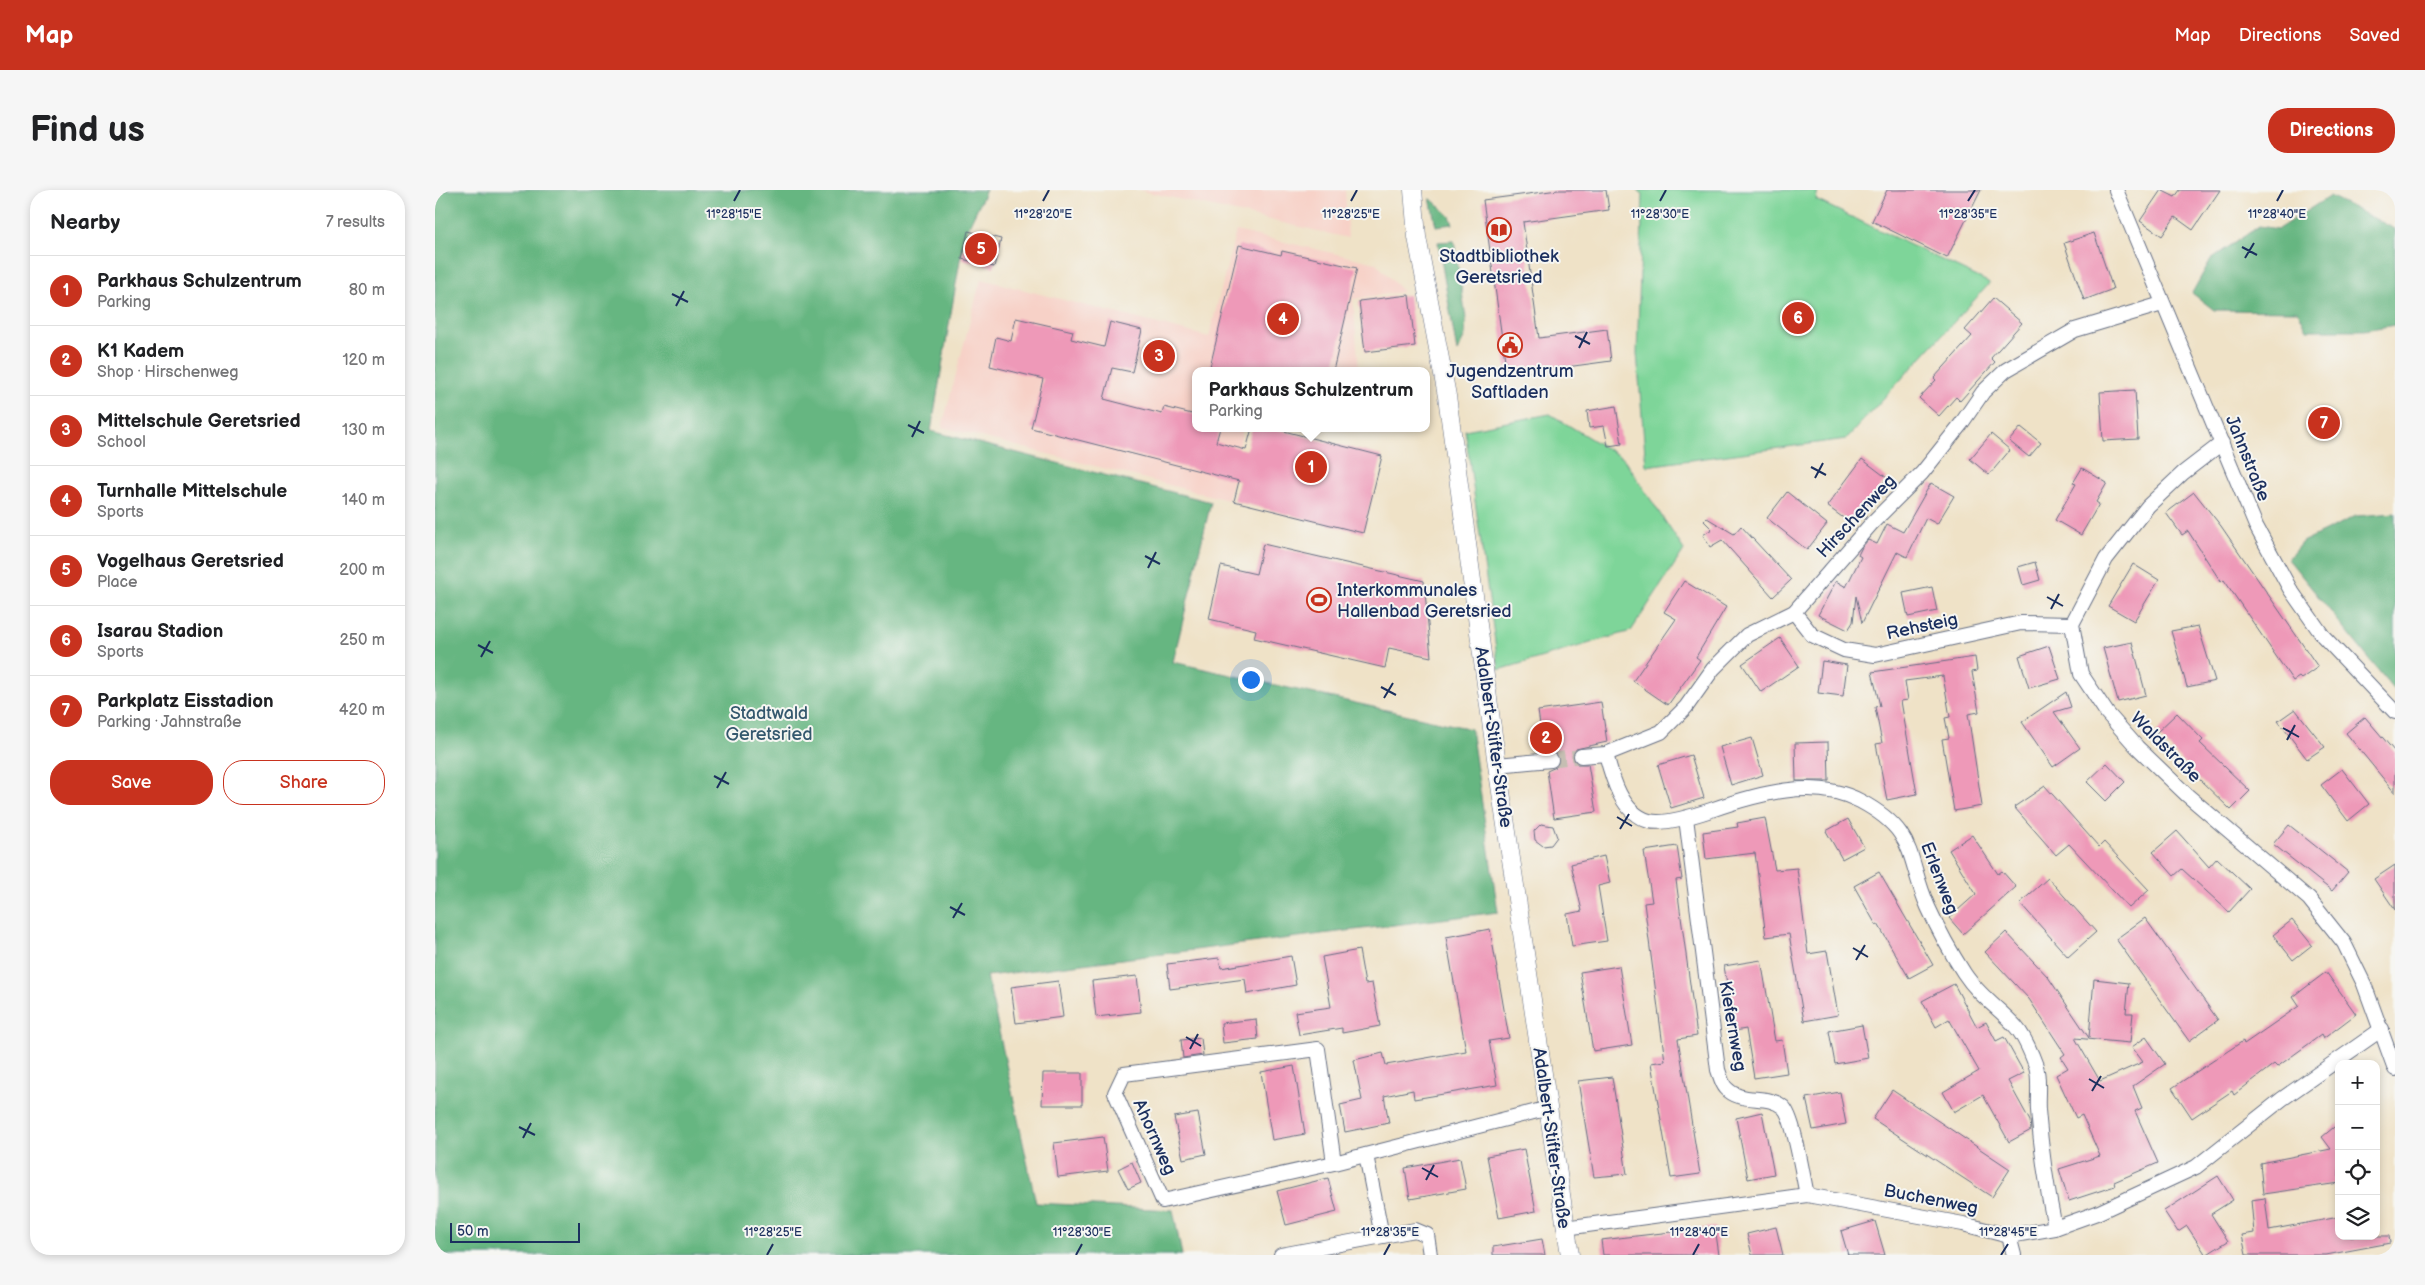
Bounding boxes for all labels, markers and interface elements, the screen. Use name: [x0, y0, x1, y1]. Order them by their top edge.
text: Map: [25, 21, 73, 50]
text: Map: [2175, 25, 2211, 46]
text: Directions: [2239, 25, 2321, 46]
text: Saved: [2349, 25, 2400, 46]
button: Directions: [2268, 108, 2395, 153]
text: Find us: [30, 109, 145, 152]
text: 11°28'15"E: [706, 207, 762, 222]
text: 11°28'20"E: [1014, 207, 1072, 222]
text: 11°28'25"E: [1322, 207, 1380, 222]
text: 11°28'30"E: [1631, 207, 1689, 222]
text: 11°28'35"E: [1939, 207, 1997, 222]
text: 11°28'40"E: [2248, 207, 2306, 222]
text: Nearby: [50, 210, 120, 235]
text: 7 results: [326, 213, 385, 232]
library icon: Stadtbibliothek Geretsried: [1486, 217, 1512, 243]
pin: 5: [965, 230, 997, 268]
place label: Stadtbibliothek Geretsried: [1439, 246, 1559, 288]
text: Parkhaus Schulzentrum: [97, 270, 302, 293]
text: 1: [63, 281, 69, 300]
text: 80 m: [349, 281, 385, 300]
text: Parking: [97, 293, 151, 312]
pin: 6: [1782, 299, 1814, 337]
pin: 4: [1267, 300, 1299, 338]
public building icon: Jugendzentrum Saftladen: [1497, 332, 1523, 358]
pin: 3: [1143, 337, 1175, 375]
text: K1 Kadem: [97, 340, 184, 363]
text: 2: [61, 351, 71, 370]
text: 120 m: [342, 351, 385, 370]
place label: Jugendzentrum Saftladen: [1446, 361, 1574, 403]
text: Shop · Hirschenweg: [97, 363, 239, 382]
popup: [1192, 367, 1430, 432]
text: Parkhaus Schulzentrum: [1209, 379, 1413, 402]
text: Parking: [1209, 402, 1263, 421]
pin: 7: [2308, 404, 2340, 442]
text: Mittelschule Geretsried: [97, 410, 301, 433]
street label: Jahnstraße: [2221, 412, 2274, 505]
text: 3: [61, 421, 71, 440]
text: 130 m: [342, 421, 385, 440]
text: School: [97, 433, 146, 452]
pin: 1: [1295, 448, 1327, 486]
street label: Hirschenweg: [1813, 470, 1900, 562]
text: Turnhalle Mittelschule: [97, 480, 287, 503]
text: 4: [61, 491, 71, 510]
text: 140 m: [342, 491, 385, 510]
text: Sports: [97, 503, 144, 522]
text: Vogelhaus Geretsried: [97, 550, 284, 573]
text: 5: [61, 561, 71, 580]
text: 200 m: [339, 561, 385, 580]
text: Place: [97, 573, 138, 592]
place label: Interkommunales Hallenbad Geretsried: [1337, 580, 1512, 622]
sports icon: Interkommunales Hallenbad Geretsried: [1306, 587, 1332, 613]
street label: Rehsteig: [1884, 609, 1960, 644]
text: Isarau Stadion: [97, 620, 223, 643]
text: 6: [61, 631, 71, 650]
text: 250 m: [339, 631, 385, 650]
text: Sports: [97, 643, 144, 662]
street label: Adalbert-Stifter-Straße: [1470, 645, 1517, 829]
your location: [1238, 667, 1264, 693]
text: Parkplatz Eisstadion: [97, 690, 274, 713]
text: 7: [62, 701, 70, 720]
text: 420 m: [339, 701, 385, 720]
park label: Stadtwald Geretsried: [726, 703, 812, 745]
street label: Waldstraße: [2126, 708, 2206, 787]
text: Parking · Jahnstraße: [97, 713, 241, 732]
pin: 2: [1530, 719, 1562, 757]
button: Save: [50, 760, 213, 805]
button: Share: [223, 760, 385, 805]
street label: Erlenweg: [1916, 839, 1963, 917]
street label: Kiefernweg: [1714, 979, 1751, 1073]
street label: Adalbert-Stifter-Straße: [1528, 1046, 1575, 1230]
map controls: [2335, 1060, 2380, 1240]
button: +: [2335, 1060, 2380, 1105]
street label: Ahornweg: [1129, 1096, 1181, 1178]
button: −: [2335, 1105, 2380, 1150]
button: locate: [2335, 1150, 2380, 1195]
street label: Buchenweg: [1882, 1180, 1980, 1219]
button: layers: [2335, 1195, 2380, 1240]
scale bar: [450, 1220, 580, 1243]
text: 50 m: [457, 1223, 489, 1240]
text: 11°28'25"E: [744, 1225, 802, 1240]
text: 11°28'30"E: [1053, 1225, 1111, 1240]
text: 11°28'35"E: [1361, 1225, 1419, 1240]
text: 11°28'40"E: [1670, 1225, 1728, 1240]
text: 11°28'45"E: [1979, 1225, 2037, 1240]

